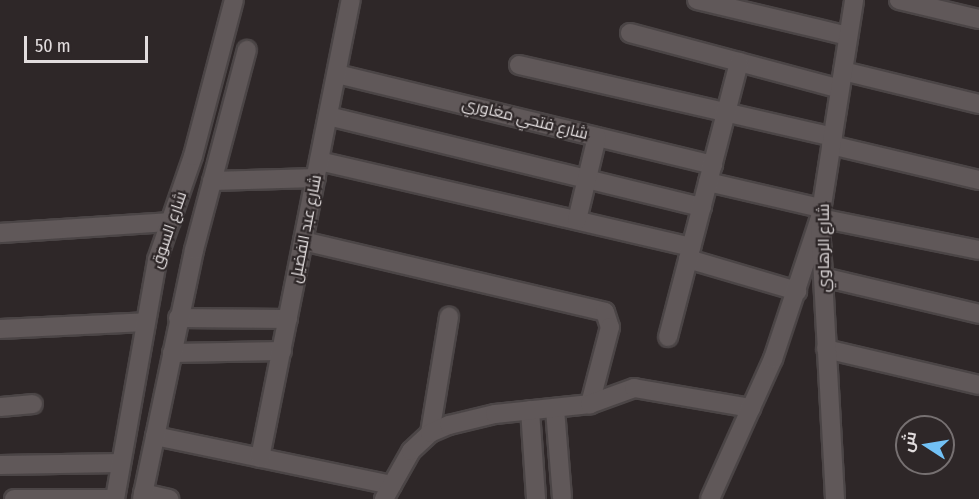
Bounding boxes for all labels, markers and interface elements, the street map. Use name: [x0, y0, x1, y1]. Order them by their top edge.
scale bar: [27, 24, 152, 62]
text: 50 m: [35, 35, 71, 57]
street label: شارع فتحي مغاوري: [460, 94, 590, 144]
street label: شارع عبد الفضيل: [286, 173, 326, 285]
street label: شارع السوق: [147, 189, 191, 271]
street label: شارع الرهاوي: [814, 204, 834, 292]
north arrow: [895, 415, 955, 475]
text: ش: [897, 430, 920, 454]

